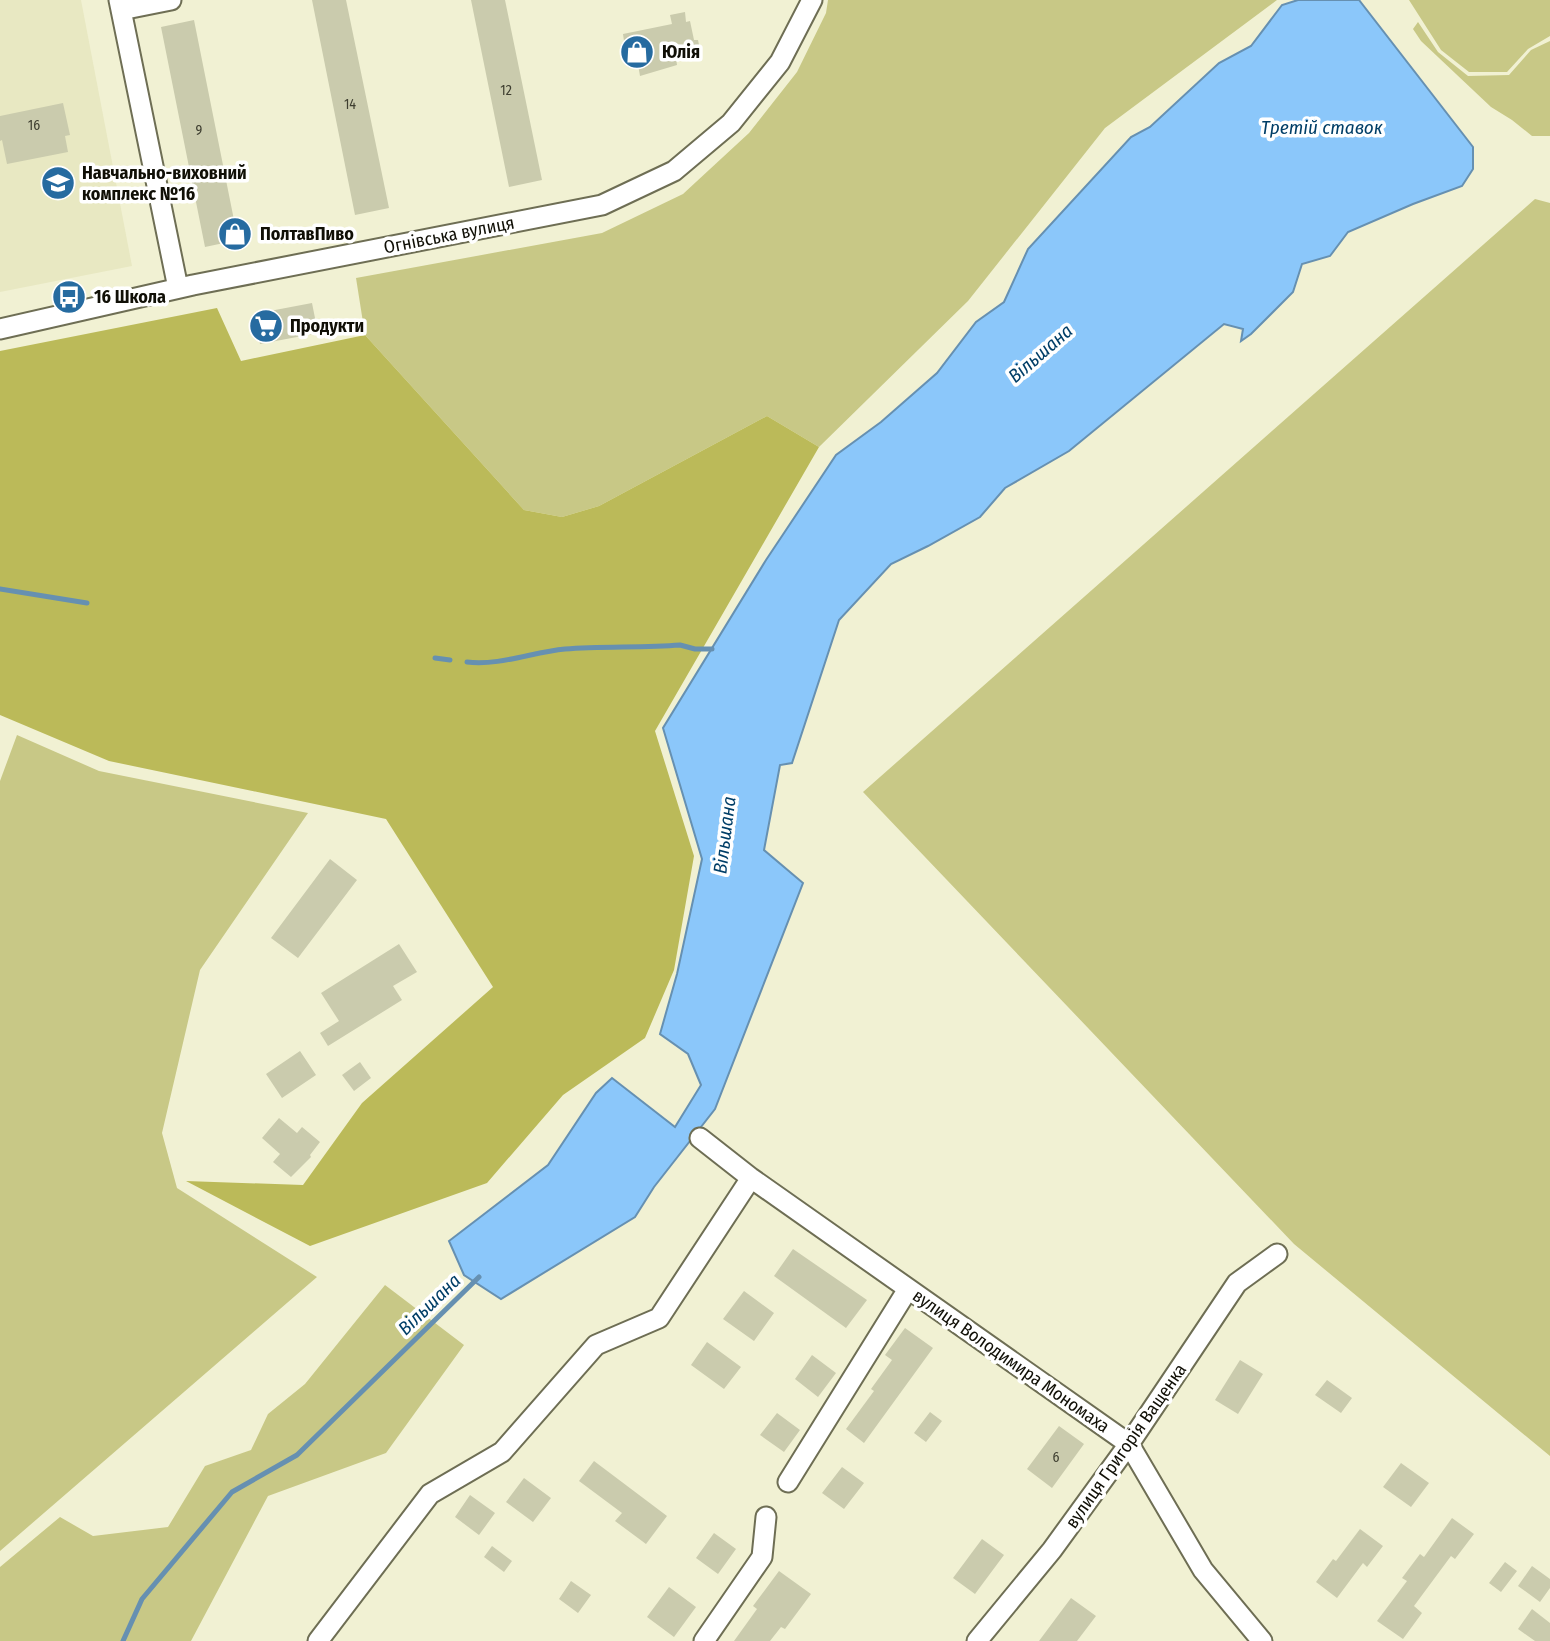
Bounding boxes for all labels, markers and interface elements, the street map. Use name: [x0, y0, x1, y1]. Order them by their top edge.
shop icon: Юлія: [618, 33, 656, 71]
place label: Юлія: [662, 41, 700, 63]
house number: 12: [500, 82, 512, 99]
house number: 14: [344, 96, 356, 113]
water label: Третій ставок: [1261, 116, 1383, 139]
house number: 16: [28, 117, 40, 134]
house number: 9: [196, 122, 203, 139]
place label: Навчально-виховний комплекс №16: [82, 162, 247, 205]
school or university icon: Навчально-виховний комплекс №16: [39, 164, 77, 202]
street label: Огнівська вулиця: [382, 212, 516, 258]
shop icon: ПолтавПиво: [216, 215, 254, 253]
place label: ПолтавПиво: [260, 223, 354, 245]
bus stop icon: 16 Школа: [50, 278, 88, 316]
place label: 16 Школа: [94, 286, 166, 308]
supermarket icon: Продукти: [247, 307, 285, 345]
place label: Продукти: [290, 315, 364, 337]
water label: Вільшана: [1003, 319, 1077, 388]
water label: Вільшана: [708, 795, 741, 875]
water label: Вільшана: [393, 1269, 465, 1340]
street label: вулиця Володимира Мономаха: [908, 1285, 1114, 1438]
street label: вулиця Григорія Ващенка: [1061, 1359, 1191, 1533]
house number: 6: [1053, 1449, 1060, 1466]

